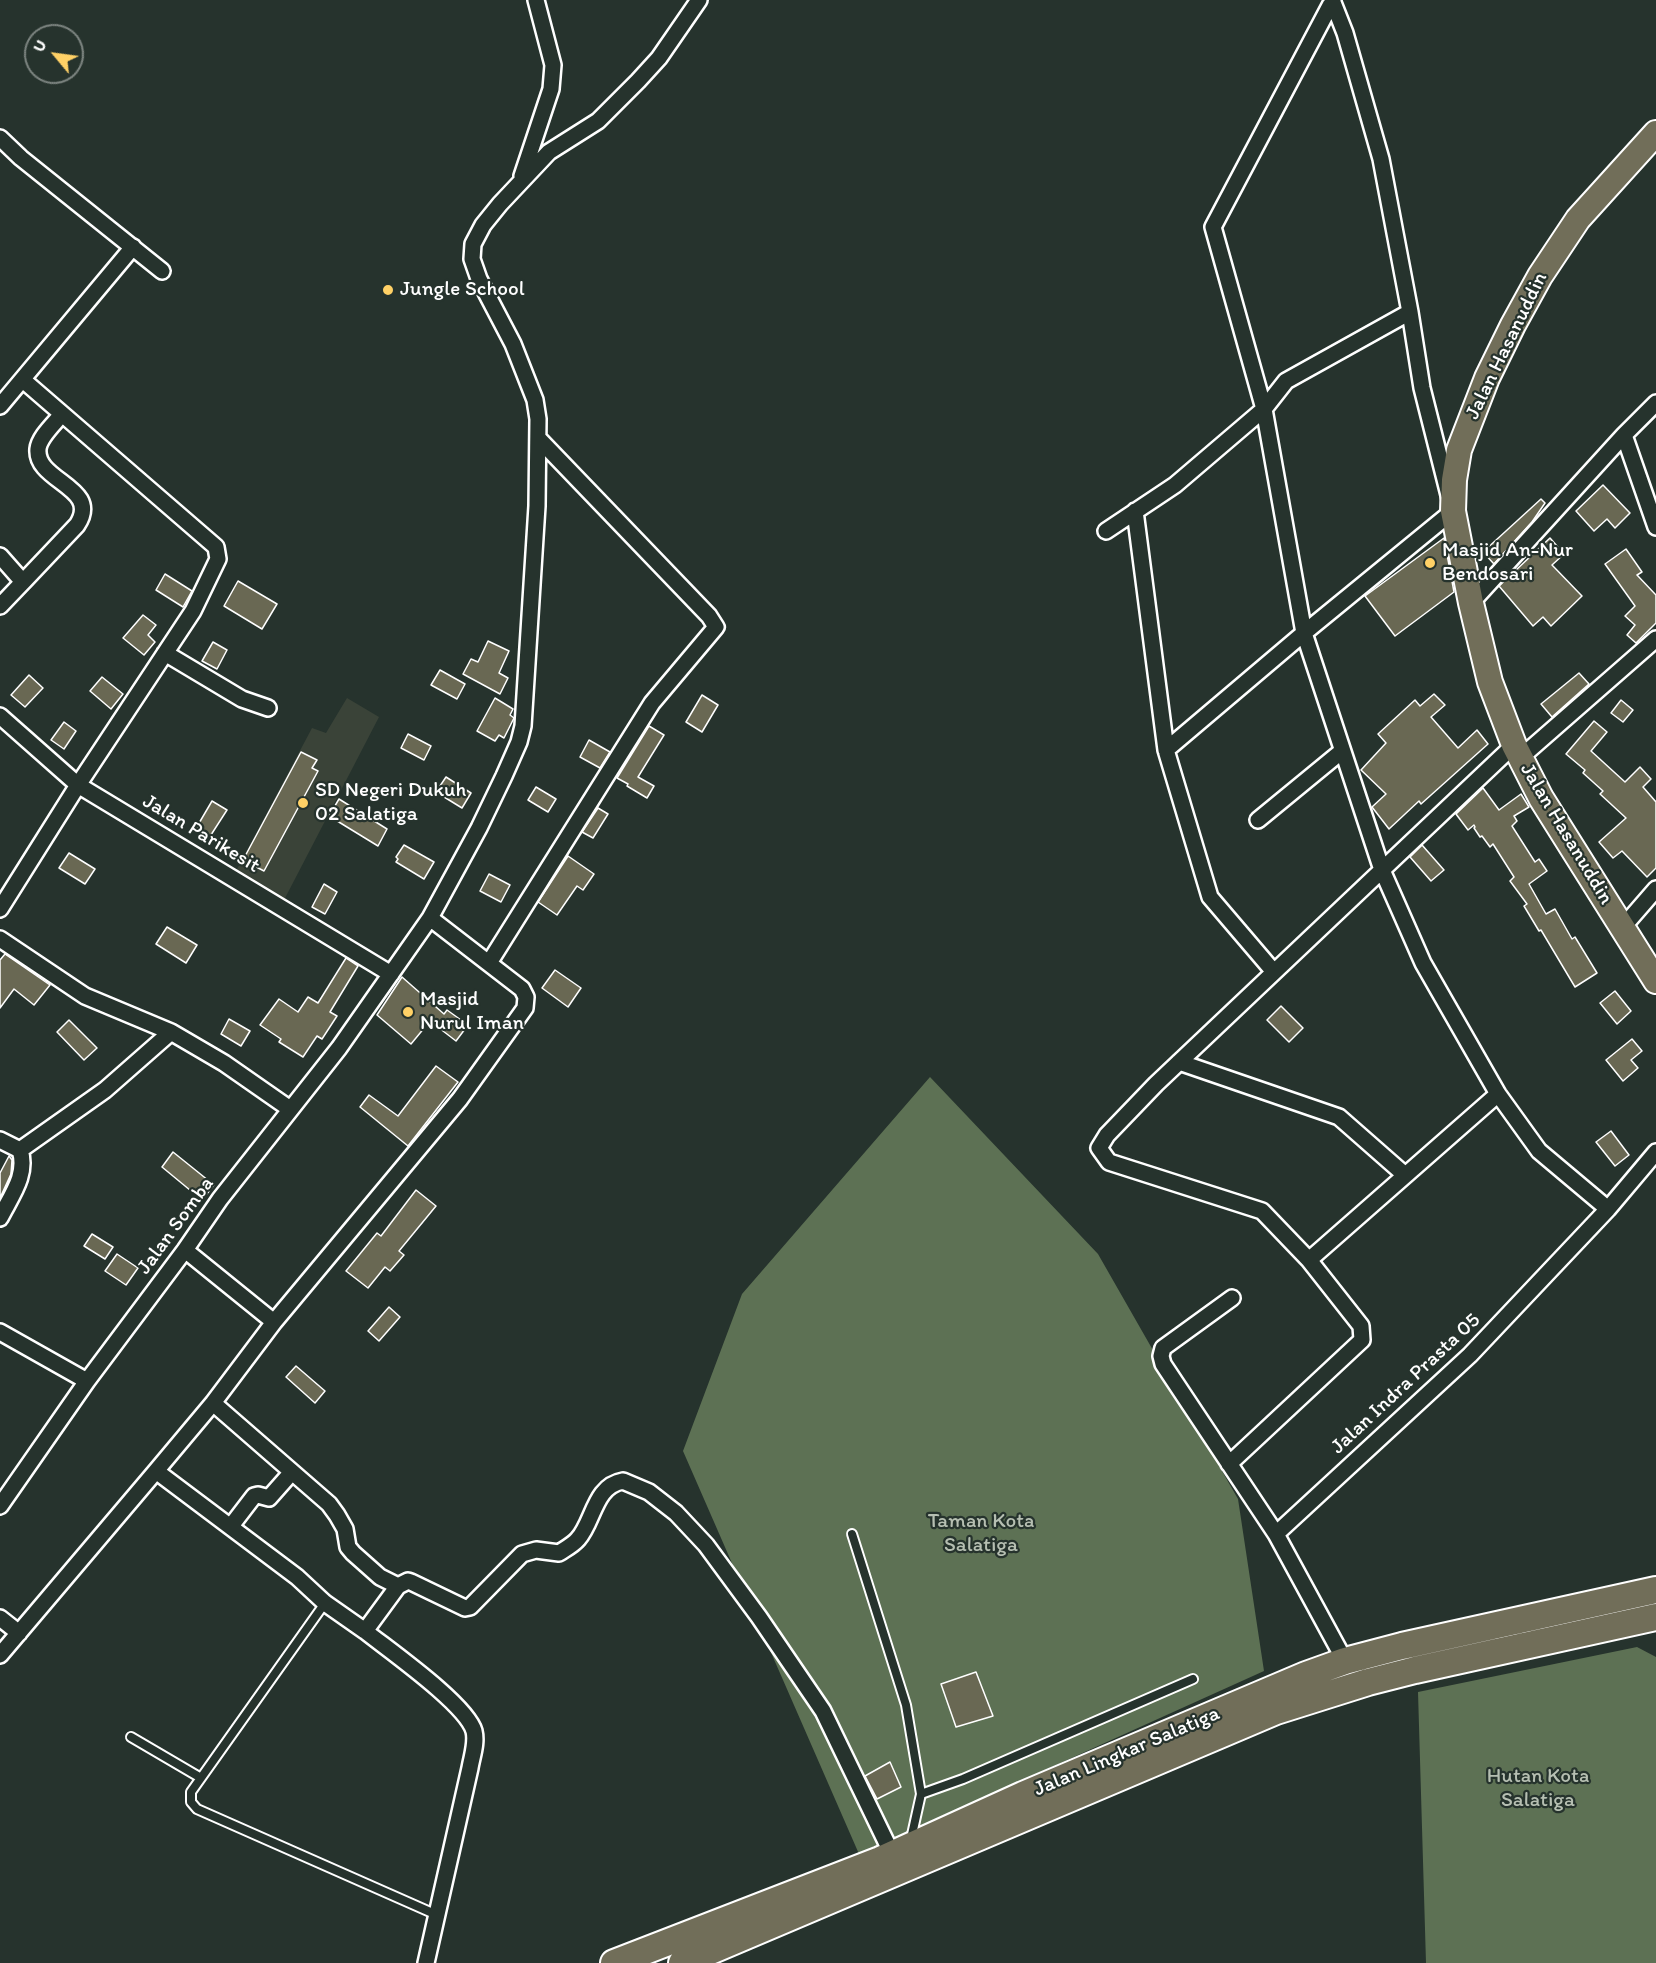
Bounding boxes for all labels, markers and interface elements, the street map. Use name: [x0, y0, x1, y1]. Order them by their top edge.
north arrow: [24, 24, 84, 84]
text: U: [29, 37, 50, 55]
street label: Jalan Hasanuddin: [1460, 268, 1554, 424]
place label: Jungle School: [400, 277, 525, 303]
marker: Jungle School: [381, 283, 395, 297]
place label: Masjid An-Nur Bendosari: [1442, 538, 1573, 588]
marker: Masjid An-Nur Bendosari: [1423, 556, 1437, 570]
street label: Jalan Hasanuddin: [1514, 759, 1618, 909]
place label: SD Negeri Dukuh 02 Salatiga: [315, 778, 466, 828]
street label: Jalan Parikesit: [138, 789, 264, 879]
marker: SD Negeri Dukuh 02 Salatiga: [296, 796, 310, 810]
place label: Masjid Nurul Iman: [420, 987, 524, 1037]
marker: Masjid Nurul Iman: [401, 1005, 415, 1019]
street label: Jalan Somba: [132, 1172, 220, 1280]
street label: Jalan Indra Prasta 05: [1326, 1308, 1486, 1460]
park label: Taman Kota Salatiga: [928, 1509, 1034, 1559]
street label: Jalan Lingkar Salatiga: [1030, 1701, 1224, 1803]
park label: Hutan Kota Salatiga: [1487, 1764, 1589, 1814]

